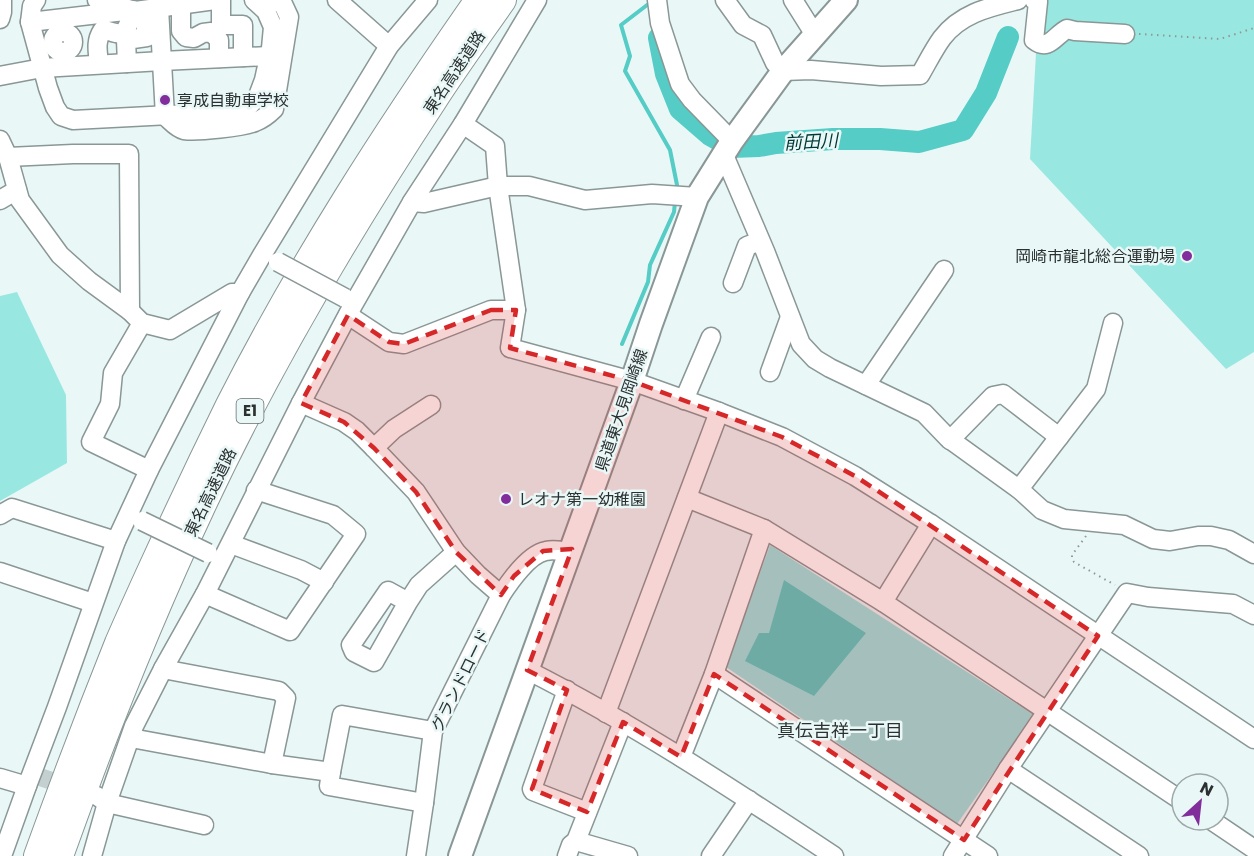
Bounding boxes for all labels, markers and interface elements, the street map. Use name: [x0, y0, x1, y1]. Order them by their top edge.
street label: 東名高速道路: [418, 26, 491, 119]
place label: 享成自動車学校: [177, 89, 289, 112]
marker: 享成自動車学校: [158, 93, 172, 107]
water label: 前田川: [783, 128, 841, 155]
place label: 岡崎市龍北総合運動場: [1015, 245, 1175, 268]
marker: 岡崎市龍北総合運動場: [1180, 249, 1194, 263]
street label: 県道東大見岡崎線: [590, 346, 653, 474]
road number: E1: [236, 399, 264, 423]
street label: 東名高速道路: [179, 444, 242, 540]
place label: レオナ第一幼稚園: [518, 488, 646, 511]
marker: レオナ第一幼稚園: [499, 492, 513, 506]
street label: グランドロード: [426, 625, 495, 736]
district label: 真伝吉祥一丁目: [777, 718, 903, 743]
north arrow: [1170, 772, 1230, 832]
text: N: [1196, 776, 1217, 802]

